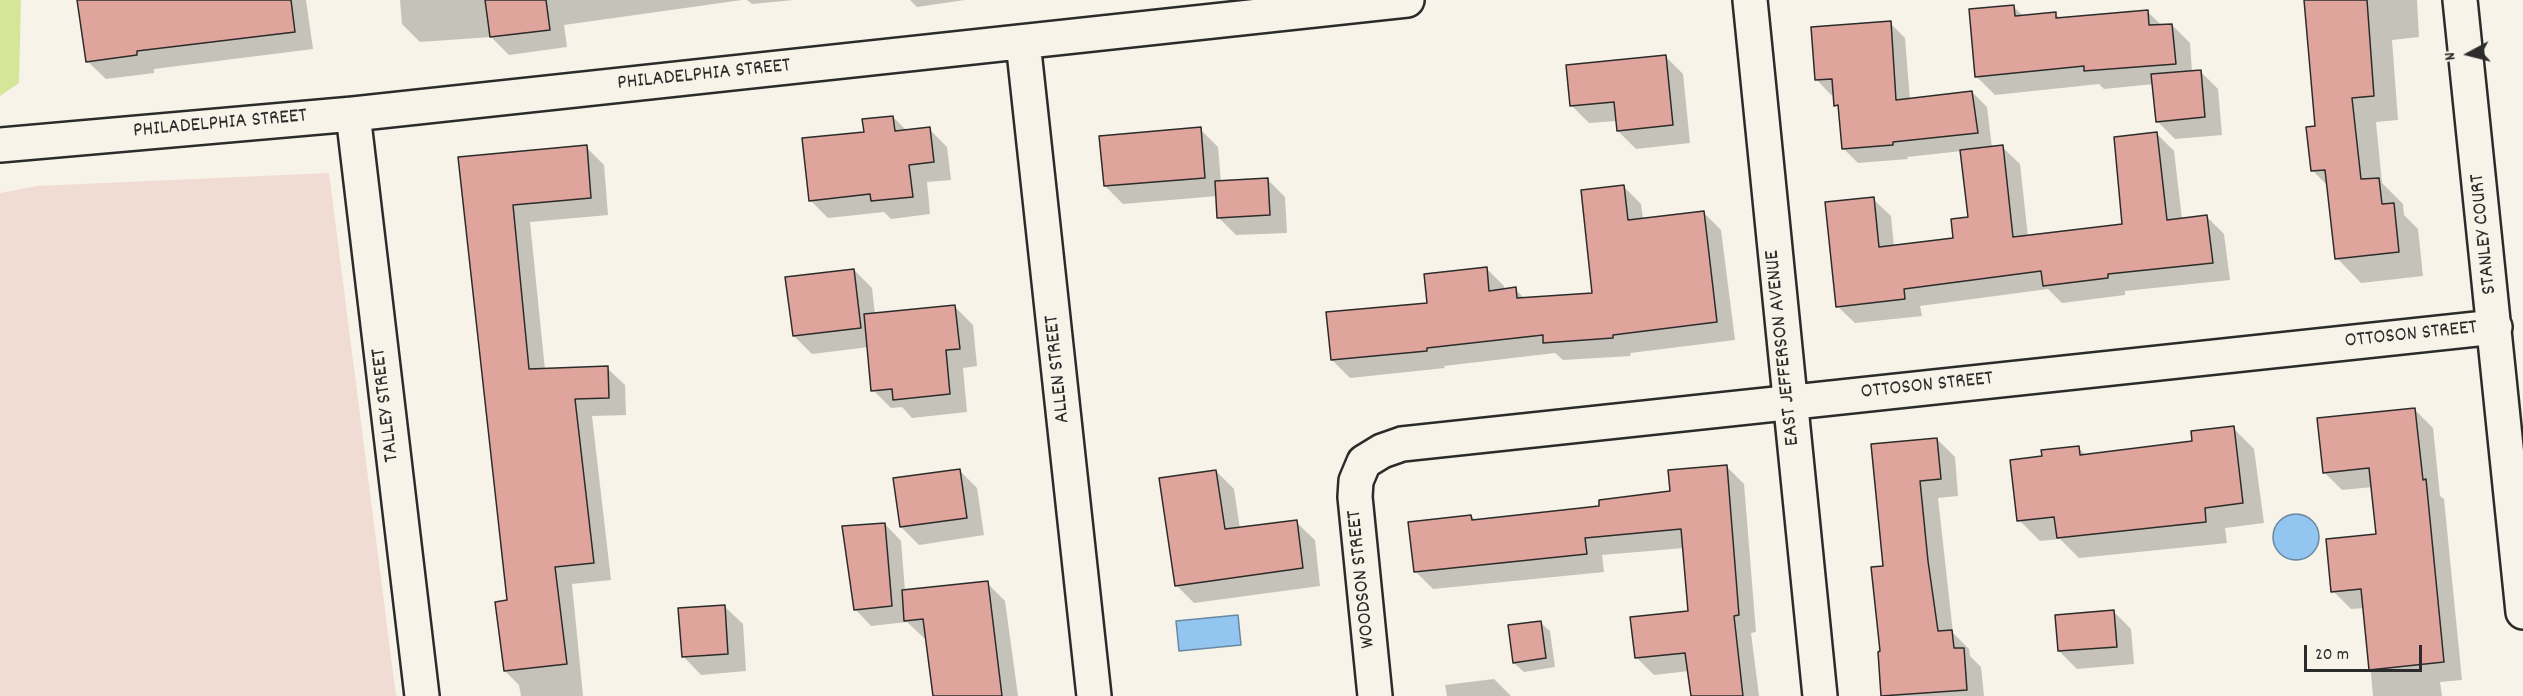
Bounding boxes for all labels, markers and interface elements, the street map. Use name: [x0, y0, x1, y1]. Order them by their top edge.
north arrow: [2439, 24, 2499, 84]
text: N: [2439, 51, 2463, 62]
street label: PHILADELPHIA STREET: [616, 54, 792, 98]
street label: PHILADELPHIA STREET: [132, 105, 308, 145]
street label: STANLEY COURT: [2466, 172, 2504, 296]
street label: EAST JEFFERSON AVENUE: [1761, 249, 1807, 447]
street label: ALLEN STREET: [1041, 314, 1077, 424]
street label: OTTOSON STREET: [2344, 317, 2478, 355]
street label: TALLEY STREET: [368, 347, 406, 463]
street label: OTTOSON STREET: [1860, 368, 1994, 406]
street label: WOODSON STREET: [1343, 509, 1383, 649]
scale bar: [2307, 633, 2426, 671]
text: 20 m: [2315, 643, 2349, 668]

